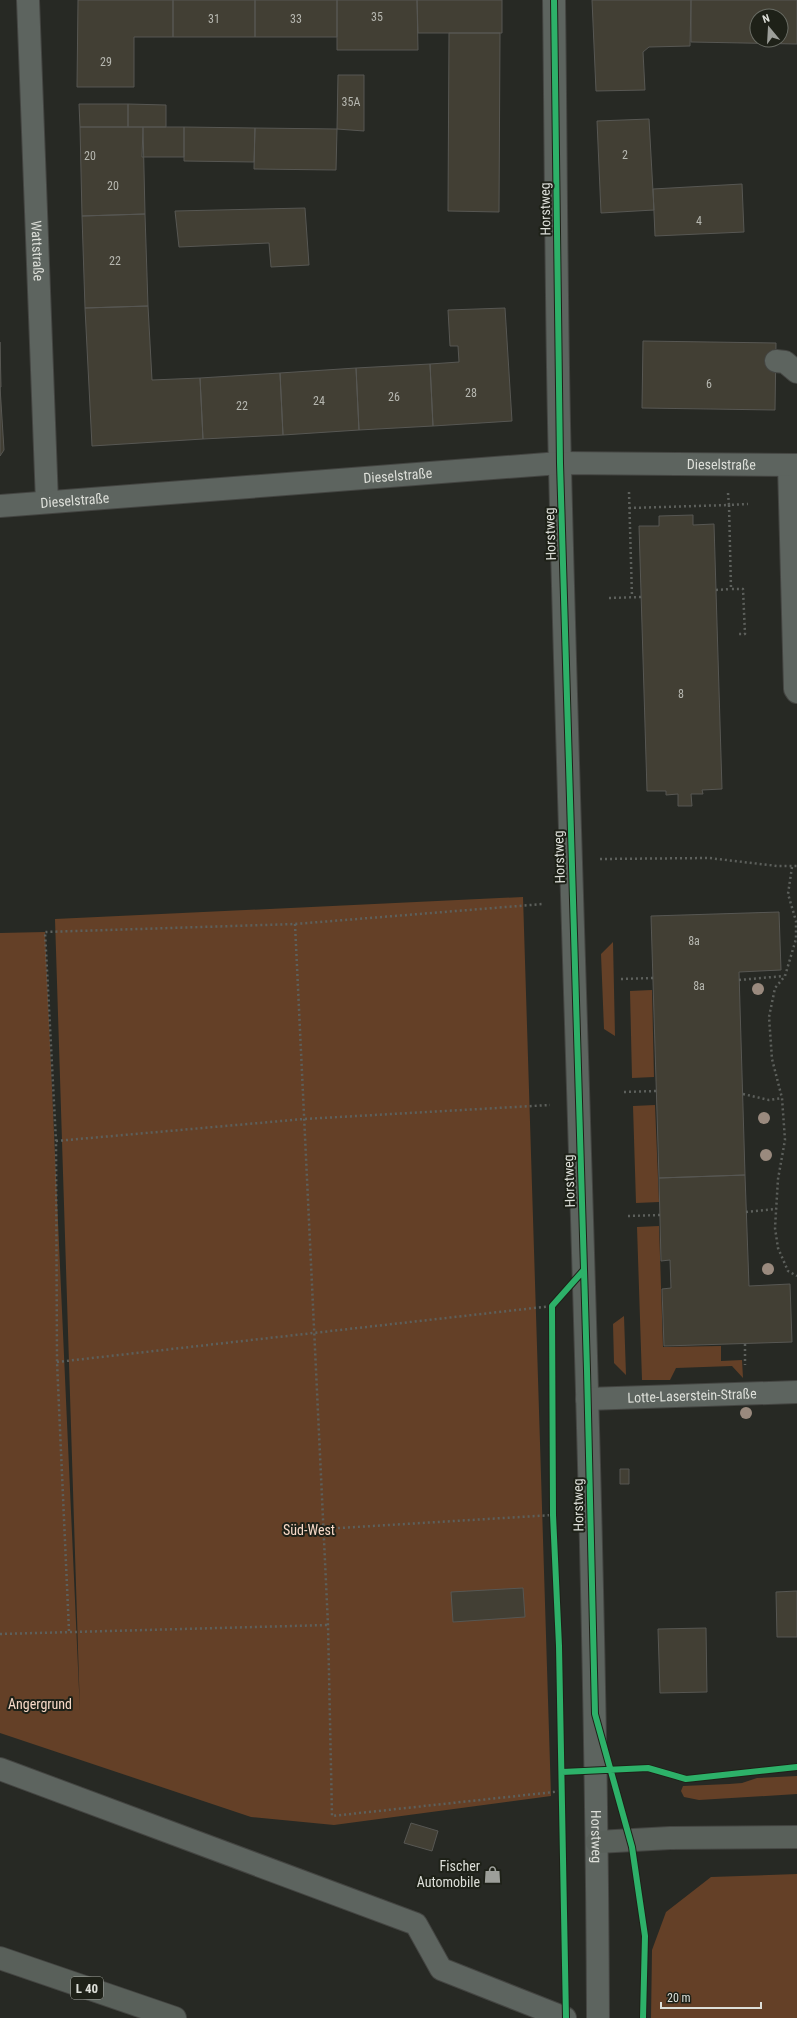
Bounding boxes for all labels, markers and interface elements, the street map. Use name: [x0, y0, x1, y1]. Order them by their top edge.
north arrow: [749, 8, 789, 48]
house number: 35: [371, 10, 383, 24]
house number: 31: [208, 12, 220, 26]
house number: 33: [290, 12, 302, 26]
text: N: [761, 12, 772, 26]
house number: 29: [100, 55, 112, 69]
house number: 35A: [342, 95, 360, 109]
house number: 2: [622, 148, 628, 162]
house number: 20: [84, 149, 96, 163]
house number: 20: [107, 179, 119, 193]
street label: Horstweg: [537, 182, 553, 236]
house number: 4: [696, 214, 702, 228]
street label: Wattstraße: [28, 220, 47, 282]
house number: 22: [109, 254, 121, 268]
house number: 6: [706, 377, 712, 391]
house number: 28: [465, 386, 477, 400]
house number: 26: [388, 390, 400, 404]
house number: 24: [313, 394, 325, 408]
house number: 22: [236, 399, 248, 413]
street label: Dieselstraße: [687, 456, 756, 473]
street label: Dieselstraße: [363, 465, 433, 486]
street label: Dieselstraße: [40, 490, 110, 511]
street label: Horstweg: [541, 507, 559, 561]
house number: 8: [678, 687, 684, 701]
street label: Horstweg: [550, 830, 568, 884]
house number: 8a: [688, 934, 700, 948]
house number: 8a: [693, 979, 705, 993]
street label: Horstweg: [560, 1154, 578, 1208]
street label: Lotte-Laserstein-Straße: [627, 1385, 757, 1406]
street label: Horstweg: [570, 1478, 586, 1532]
park label: Süd-West: [283, 1522, 335, 1538]
park label: Angergrund: [8, 1696, 72, 1712]
street label: Horstweg: [588, 1810, 605, 1863]
place label: Fischer Automobile: [417, 1858, 480, 1890]
shop icon: Fischer Automobile: [483, 1864, 503, 1884]
road number: L 40: [71, 1977, 103, 1999]
scale bar: [661, 1984, 761, 2010]
text: 20 m: [667, 1991, 691, 2005]

